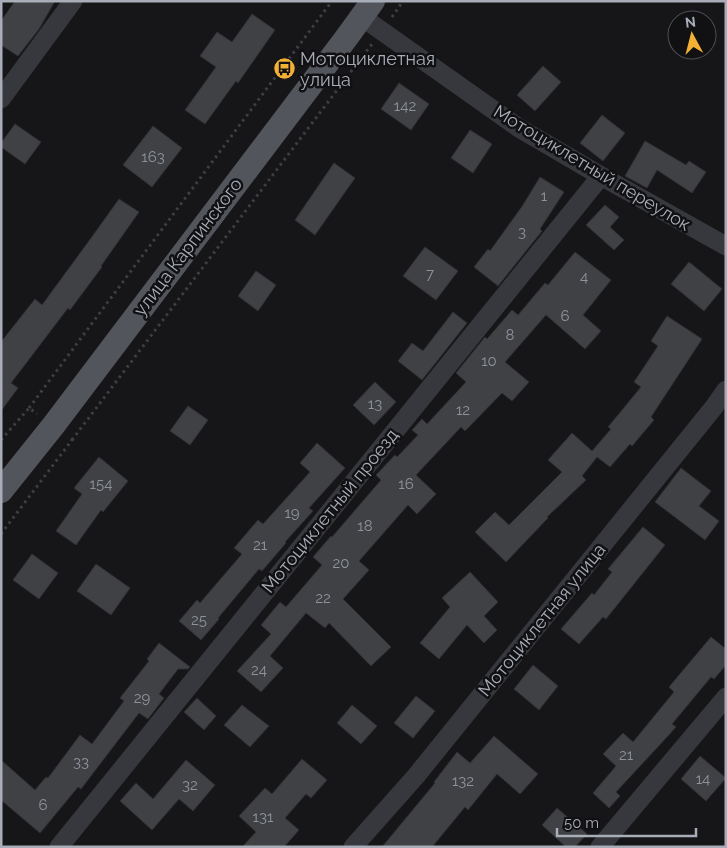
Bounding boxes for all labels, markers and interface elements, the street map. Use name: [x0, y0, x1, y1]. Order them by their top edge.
north arrow: [667, 10, 717, 60]
text: N: [684, 14, 697, 31]
place label: Мотоциклетная улица: [300, 48, 435, 90]
bus stop icon: Мотоциклетная улица: [272, 57, 296, 81]
house number: 142: [394, 97, 416, 115]
street label: Мотоциклетный переулок: [490, 100, 694, 235]
house number: 163: [141, 148, 165, 166]
street label: улица Карпинского: [129, 174, 246, 320]
house number: 1: [541, 187, 548, 205]
house number: 3: [518, 223, 526, 241]
house number: 7: [426, 265, 434, 283]
house number: 4: [580, 268, 588, 286]
house number: 6: [560, 307, 570, 325]
house number: 8: [506, 326, 515, 344]
house number: 10: [481, 352, 497, 370]
house number: 13: [368, 395, 382, 413]
house number: 12: [456, 401, 470, 419]
street label: Мотоциклетный проезд: [257, 425, 402, 597]
house number: 154: [90, 475, 112, 493]
house number: 16: [398, 475, 414, 493]
house number: 19: [284, 504, 300, 522]
house number: 18: [357, 517, 373, 535]
house number: 21: [253, 536, 268, 554]
street label: Мотоциклетная улица: [474, 539, 610, 700]
house number: 20: [333, 554, 350, 572]
house number: 22: [315, 589, 331, 607]
house number: 25: [191, 611, 207, 629]
house number: 24: [251, 661, 267, 679]
house number: 29: [134, 689, 151, 707]
house number: 21: [619, 746, 634, 764]
house number: 33: [73, 753, 89, 771]
house number: 14: [696, 770, 710, 788]
house number: 132: [452, 772, 474, 790]
house number: 32: [182, 776, 198, 794]
house number: 6: [38, 796, 48, 814]
scale bar: [557, 806, 696, 838]
house number: 131: [253, 808, 274, 826]
text: 50 m: [564, 814, 599, 832]

